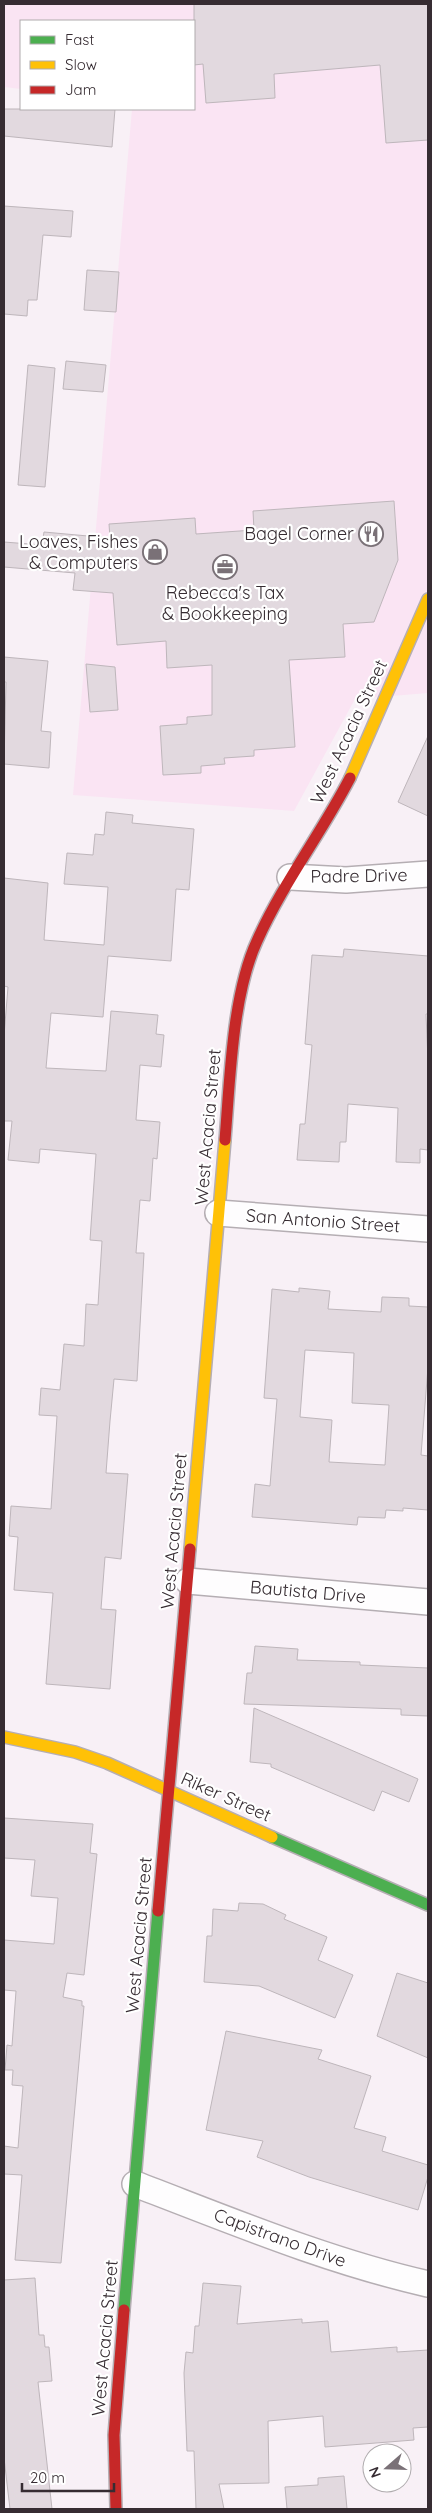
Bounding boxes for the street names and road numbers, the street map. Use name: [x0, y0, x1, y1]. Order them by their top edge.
street label: West Acacia Street: [305, 656, 392, 808]
street label: Padre Drive: [310, 863, 408, 888]
street label: West Acacia Street: [189, 1048, 226, 1206]
street label: San Antonio Street: [245, 1204, 401, 1237]
street label: West Acacia Street: [155, 1452, 192, 1610]
street label: Bautista Drive: [249, 1575, 367, 1608]
street label: Riker Street: [178, 1766, 275, 1827]
street label: West Acacia Street: [120, 1856, 157, 2014]
street label: Capistrano Drive: [211, 2203, 349, 2272]
street label: West Acacia Street: [86, 2259, 123, 2417]

